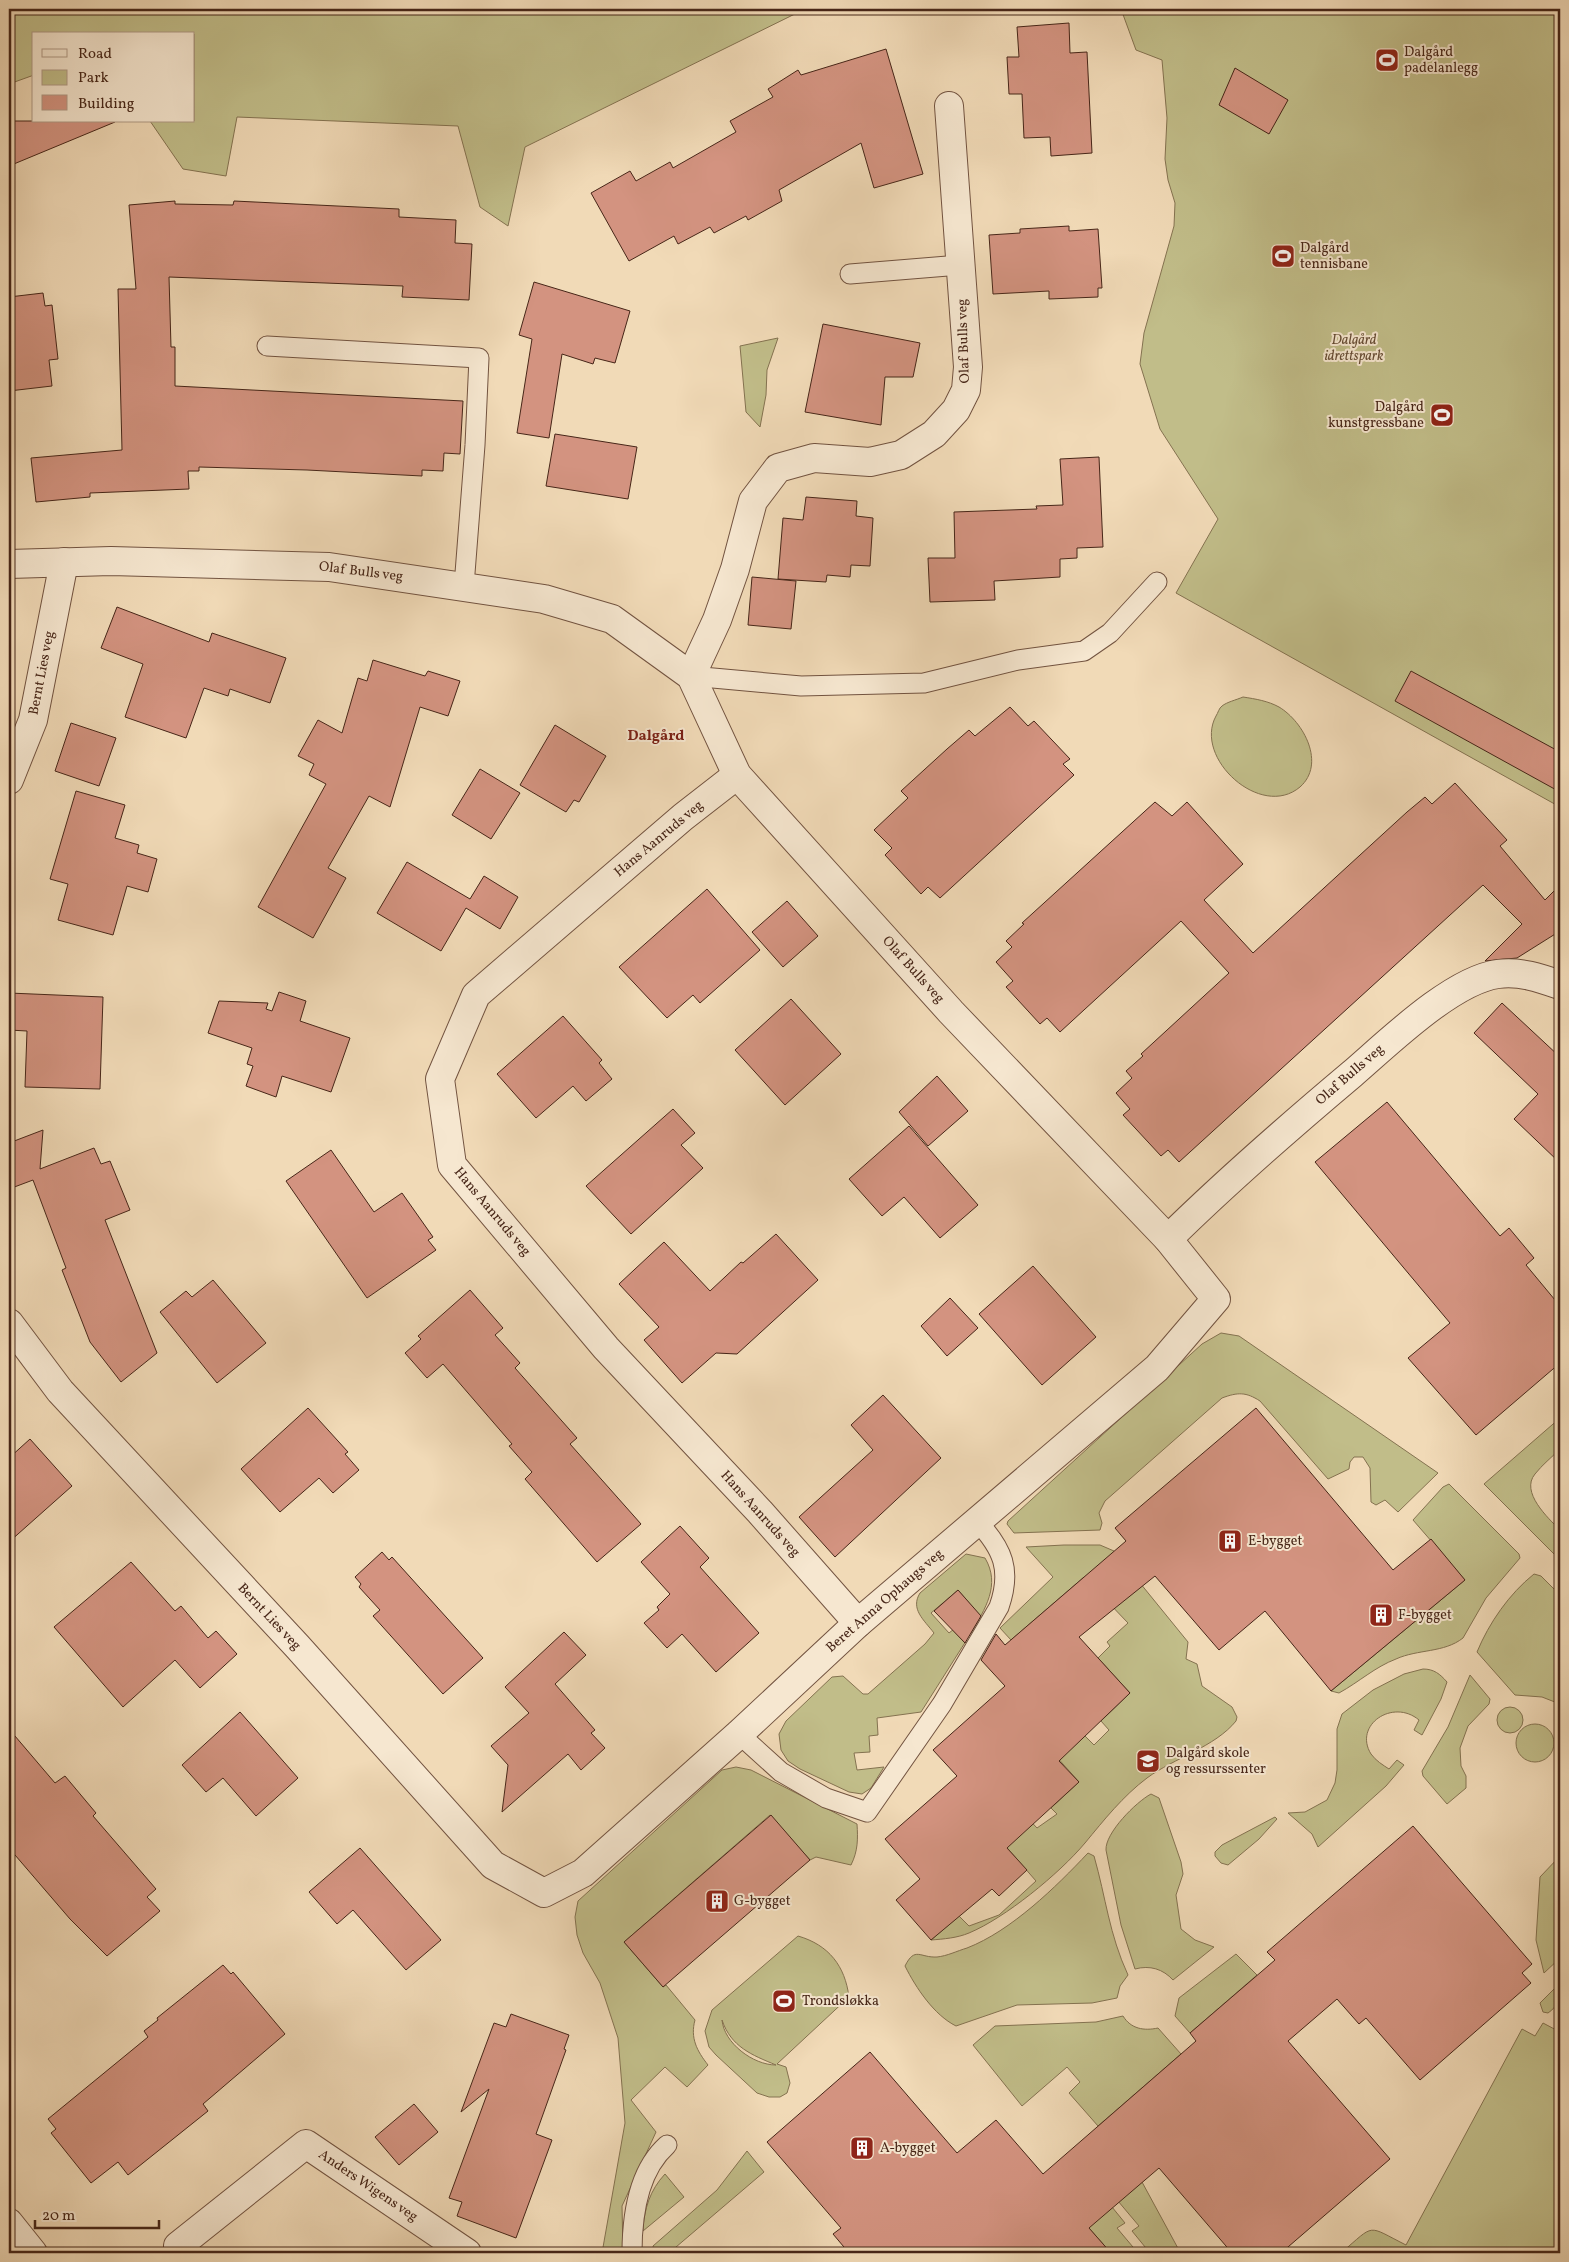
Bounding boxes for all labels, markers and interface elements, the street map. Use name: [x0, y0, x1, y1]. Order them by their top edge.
legend: [32, 32, 195, 122]
place label: Dalgård padelanlegg: [1404, 43, 1478, 78]
text: Road: [78, 44, 112, 65]
sports icon: Dalgård padelanlegg: [1374, 47, 1400, 73]
text: Park: [78, 68, 109, 89]
text: Building: [78, 94, 135, 115]
place label: Dalgård tennisbane: [1300, 239, 1368, 274]
sports icon: Dalgård tennisbane: [1270, 243, 1296, 269]
street label: Olaf Bulls veg: [953, 298, 975, 384]
park label: Dalgård idrettspark: [1324, 331, 1384, 366]
place label: Dalgård kunstgressbane: [1328, 398, 1424, 433]
sports icon: Dalgård kunstgressbane: [1429, 402, 1455, 428]
street label: Olaf Bulls veg: [318, 557, 404, 587]
street label: Bernt Lies veg: [25, 629, 59, 717]
district label: Dalgård: [627, 726, 685, 747]
street label: Hans Aanruds veg: [610, 796, 708, 882]
street label: Olaf Bulls veg: [878, 932, 948, 1008]
street label: Olaf Bulls veg: [1312, 1040, 1388, 1110]
street label: Hans Aanruds veg: [449, 1163, 535, 1261]
street label: Hans Aanruds veg: [716, 1466, 804, 1562]
building icon: E-bygget: [1217, 1528, 1243, 1554]
place label: E-bygget: [1248, 1532, 1302, 1551]
street label: Beret Anna Ophaugs veg: [822, 1545, 948, 1657]
street label: Bernt Lies veg: [233, 1579, 305, 1655]
building icon: F-bygget: [1368, 1602, 1394, 1628]
place label: F-bygget: [1398, 1606, 1452, 1625]
place label: Dalgård skole og ressurssenter: [1166, 1744, 1266, 1779]
school or university icon: Dalgård skole og ressurssenter: [1135, 1748, 1161, 1774]
building icon: G-bygget: [704, 1888, 730, 1914]
place label: G-bygget: [734, 1892, 791, 1911]
sports icon: Trondsløkka: [771, 1988, 797, 2014]
place label: Trondsløkka: [802, 1992, 879, 2011]
building icon: A-bygget: [849, 2135, 875, 2161]
place label: A-bygget: [880, 2139, 936, 2158]
street label: Anders Wigens veg: [314, 2146, 422, 2226]
scale bar: [35, 2197, 159, 2229]
text: 20 m: [42, 2206, 75, 2227]

